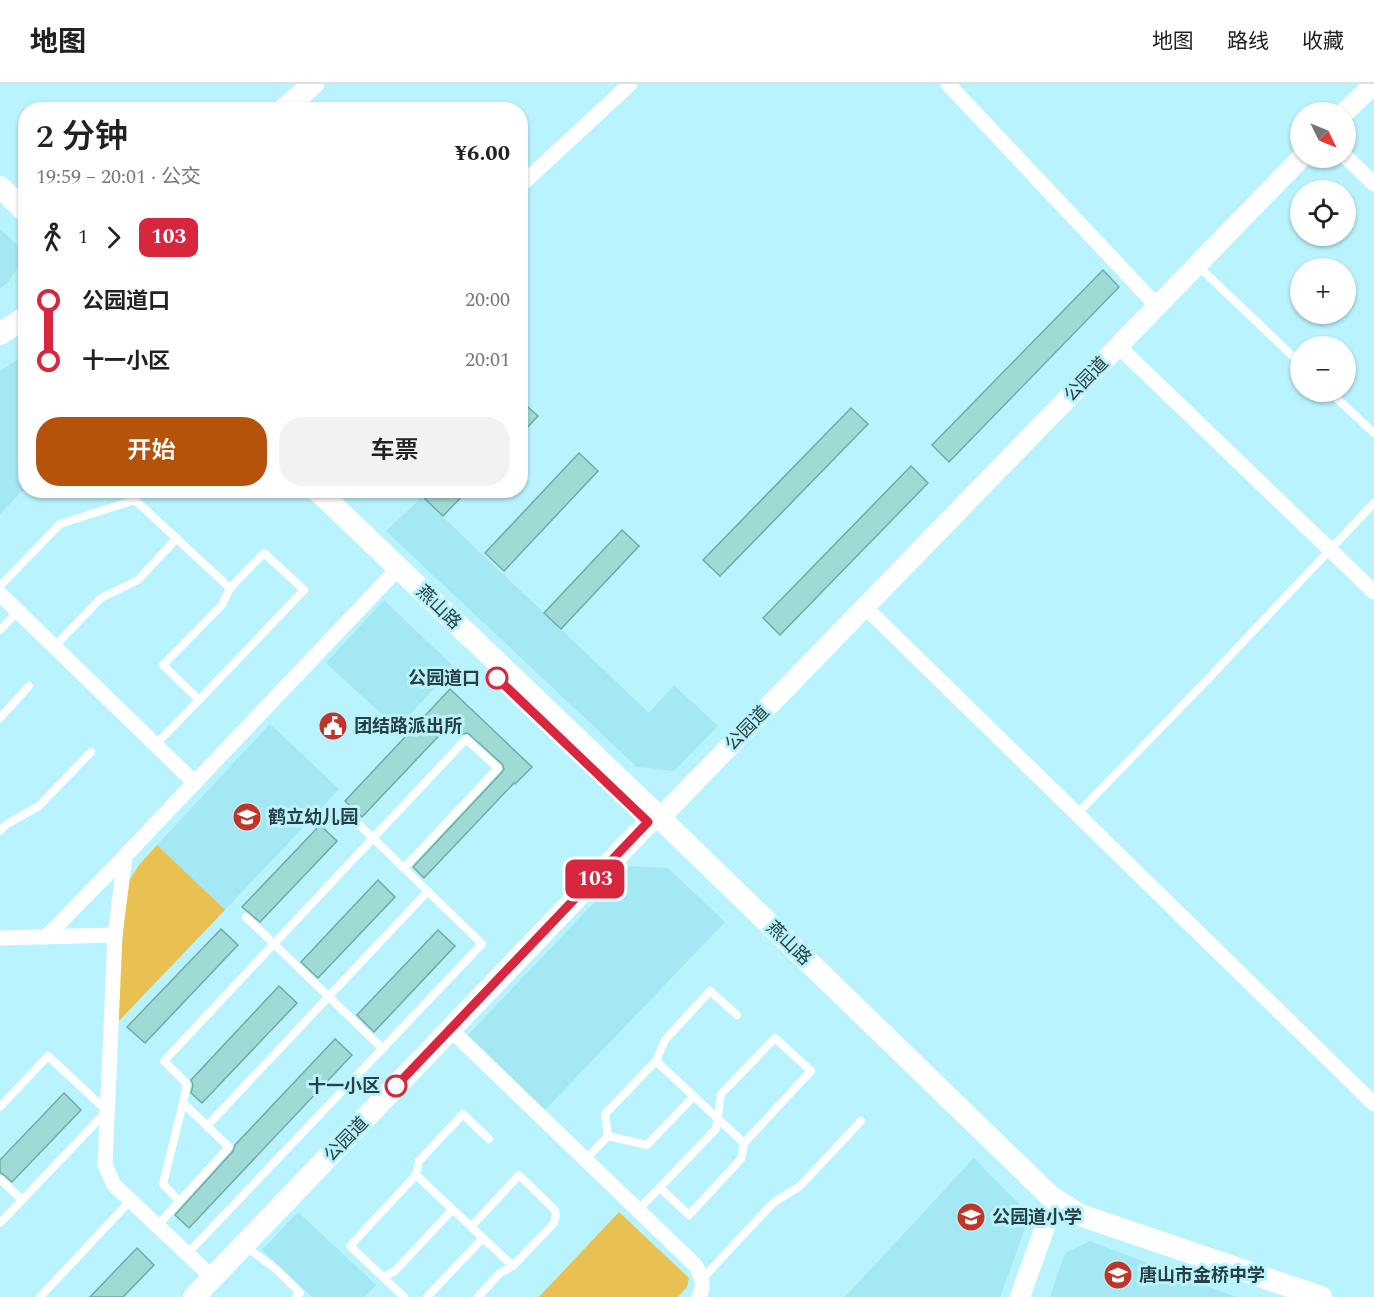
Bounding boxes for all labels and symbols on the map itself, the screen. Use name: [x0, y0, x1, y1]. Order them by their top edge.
north arrow: [1290, 102, 1356, 168]
street label: 公园道: [1058, 351, 1115, 408]
street label: 燕山路: [410, 579, 467, 636]
place label: 公园道口: [408, 665, 480, 692]
marker: 公园道口: [486, 667, 508, 689]
street label: 公园道: [719, 700, 776, 757]
public building icon: 团结路派出所: [317, 710, 349, 742]
place label: 团结路派出所: [354, 713, 462, 740]
school or university icon: 鹤立幼儿园: [231, 801, 263, 833]
place label: 鹤立幼儿园: [268, 804, 358, 831]
line badge: 103: [560, 860, 630, 898]
street label: 燕山路: [760, 915, 817, 972]
place label: 十一小区: [308, 1073, 380, 1100]
marker: 十一小区: [385, 1075, 407, 1097]
street label: 公园道: [318, 1111, 375, 1168]
school or university icon: 公园道小学: [955, 1201, 987, 1233]
place label: 公园道小学: [992, 1204, 1082, 1231]
school or university icon: 唐山市金桥中学: [1102, 1259, 1134, 1291]
place label: 唐山市金桥中学: [1139, 1262, 1265, 1289]

